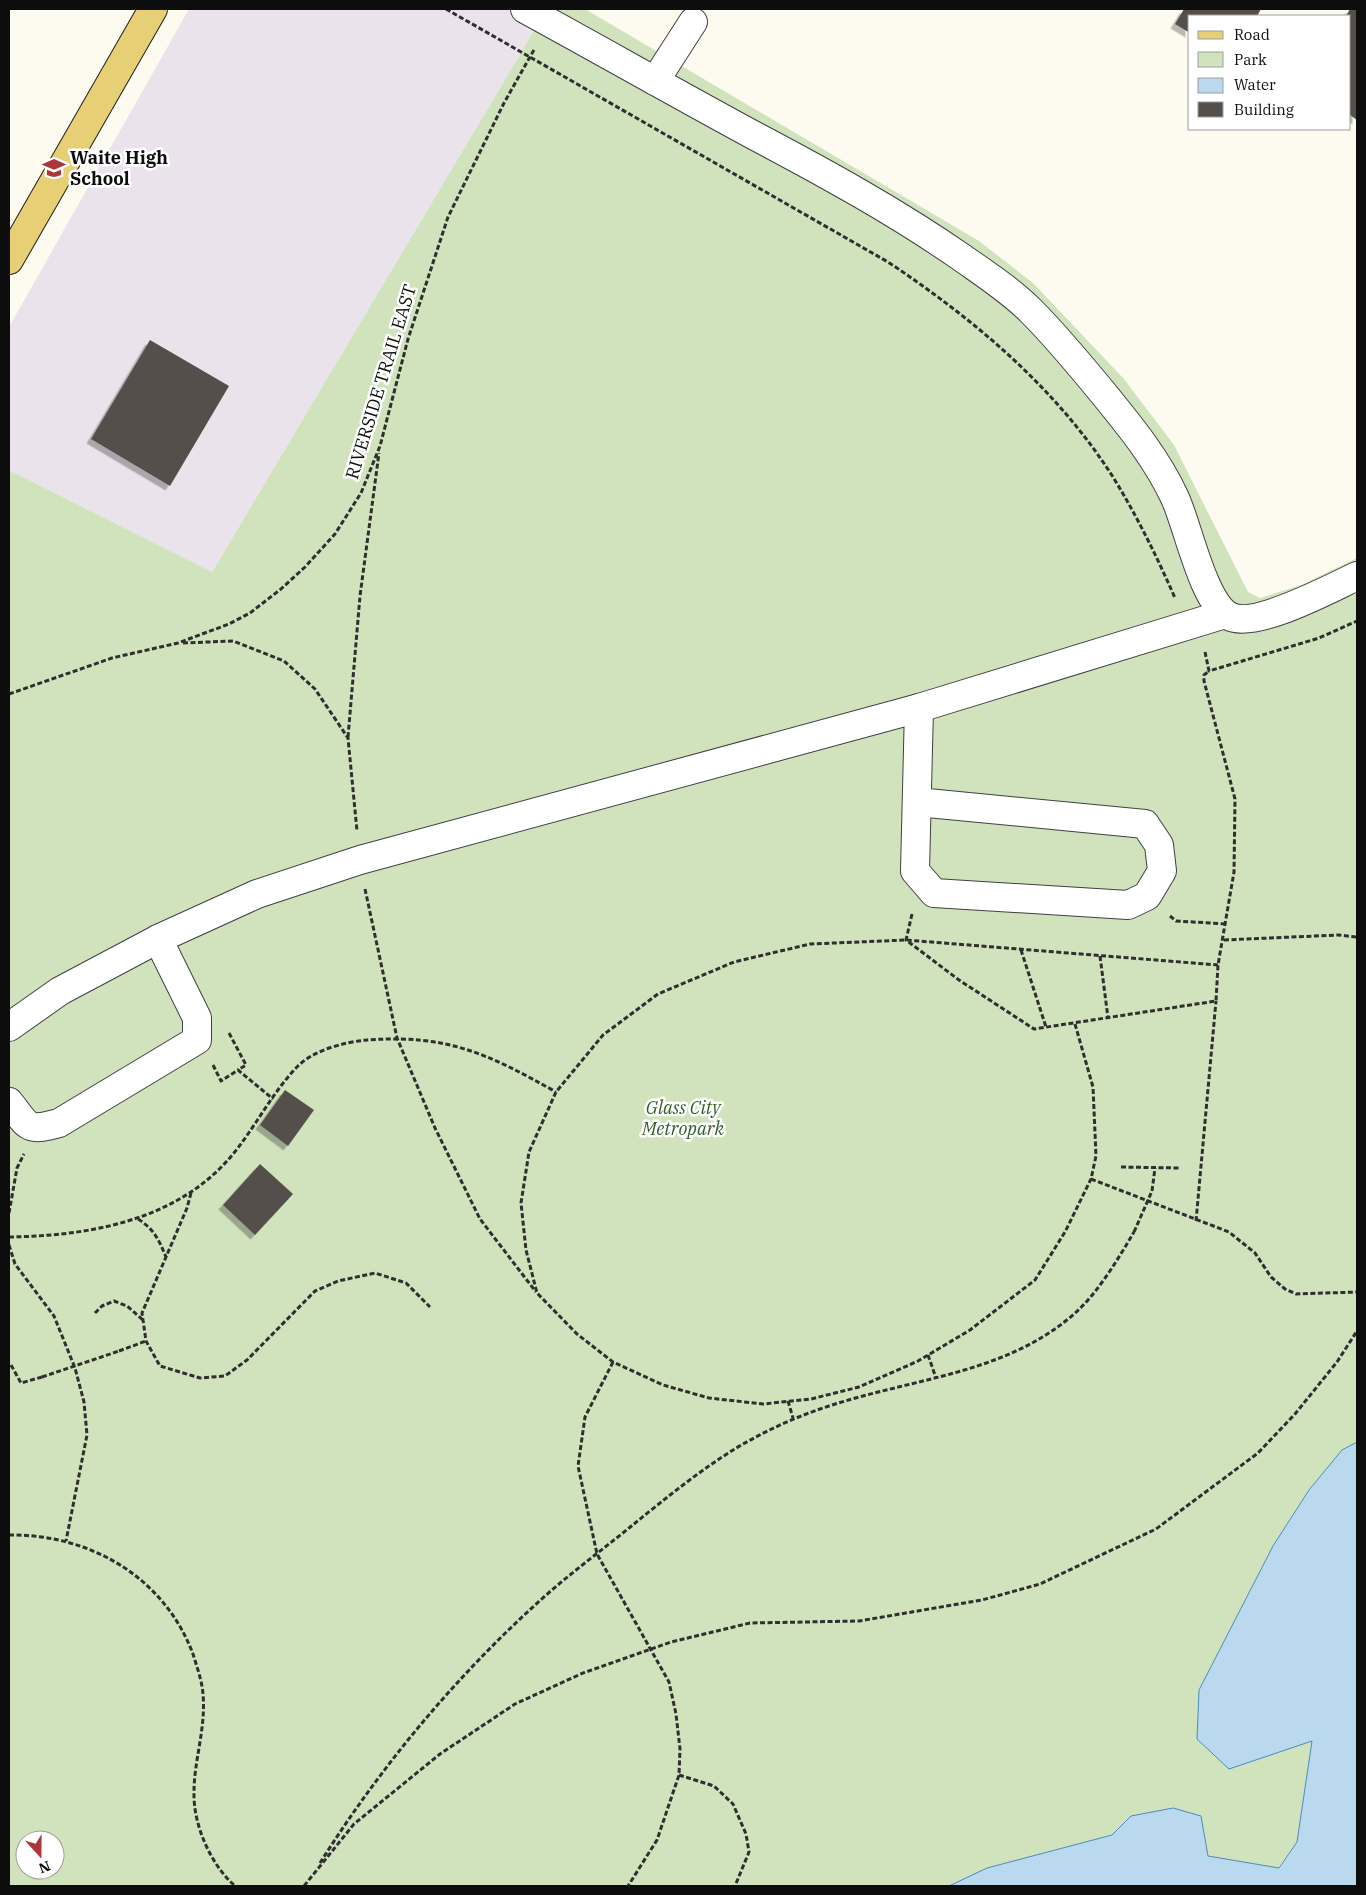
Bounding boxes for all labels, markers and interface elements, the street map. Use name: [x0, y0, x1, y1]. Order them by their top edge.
legend: [1188, 15, 1351, 130]
text: Road: [1234, 25, 1270, 44]
text: Park: [1234, 50, 1267, 69]
text: Water: [1234, 75, 1276, 94]
text: Building: [1234, 100, 1294, 119]
place label: Waite High School: [70, 146, 168, 190]
school or university icon: Waite High School: [41, 155, 67, 181]
street label: RIVERSIDE TRAIL EAST: [340, 281, 421, 482]
park label: Glass City Metropark: [641, 1096, 725, 1140]
north arrow: [15, 1830, 65, 1880]
text: N: [36, 1857, 53, 1878]

